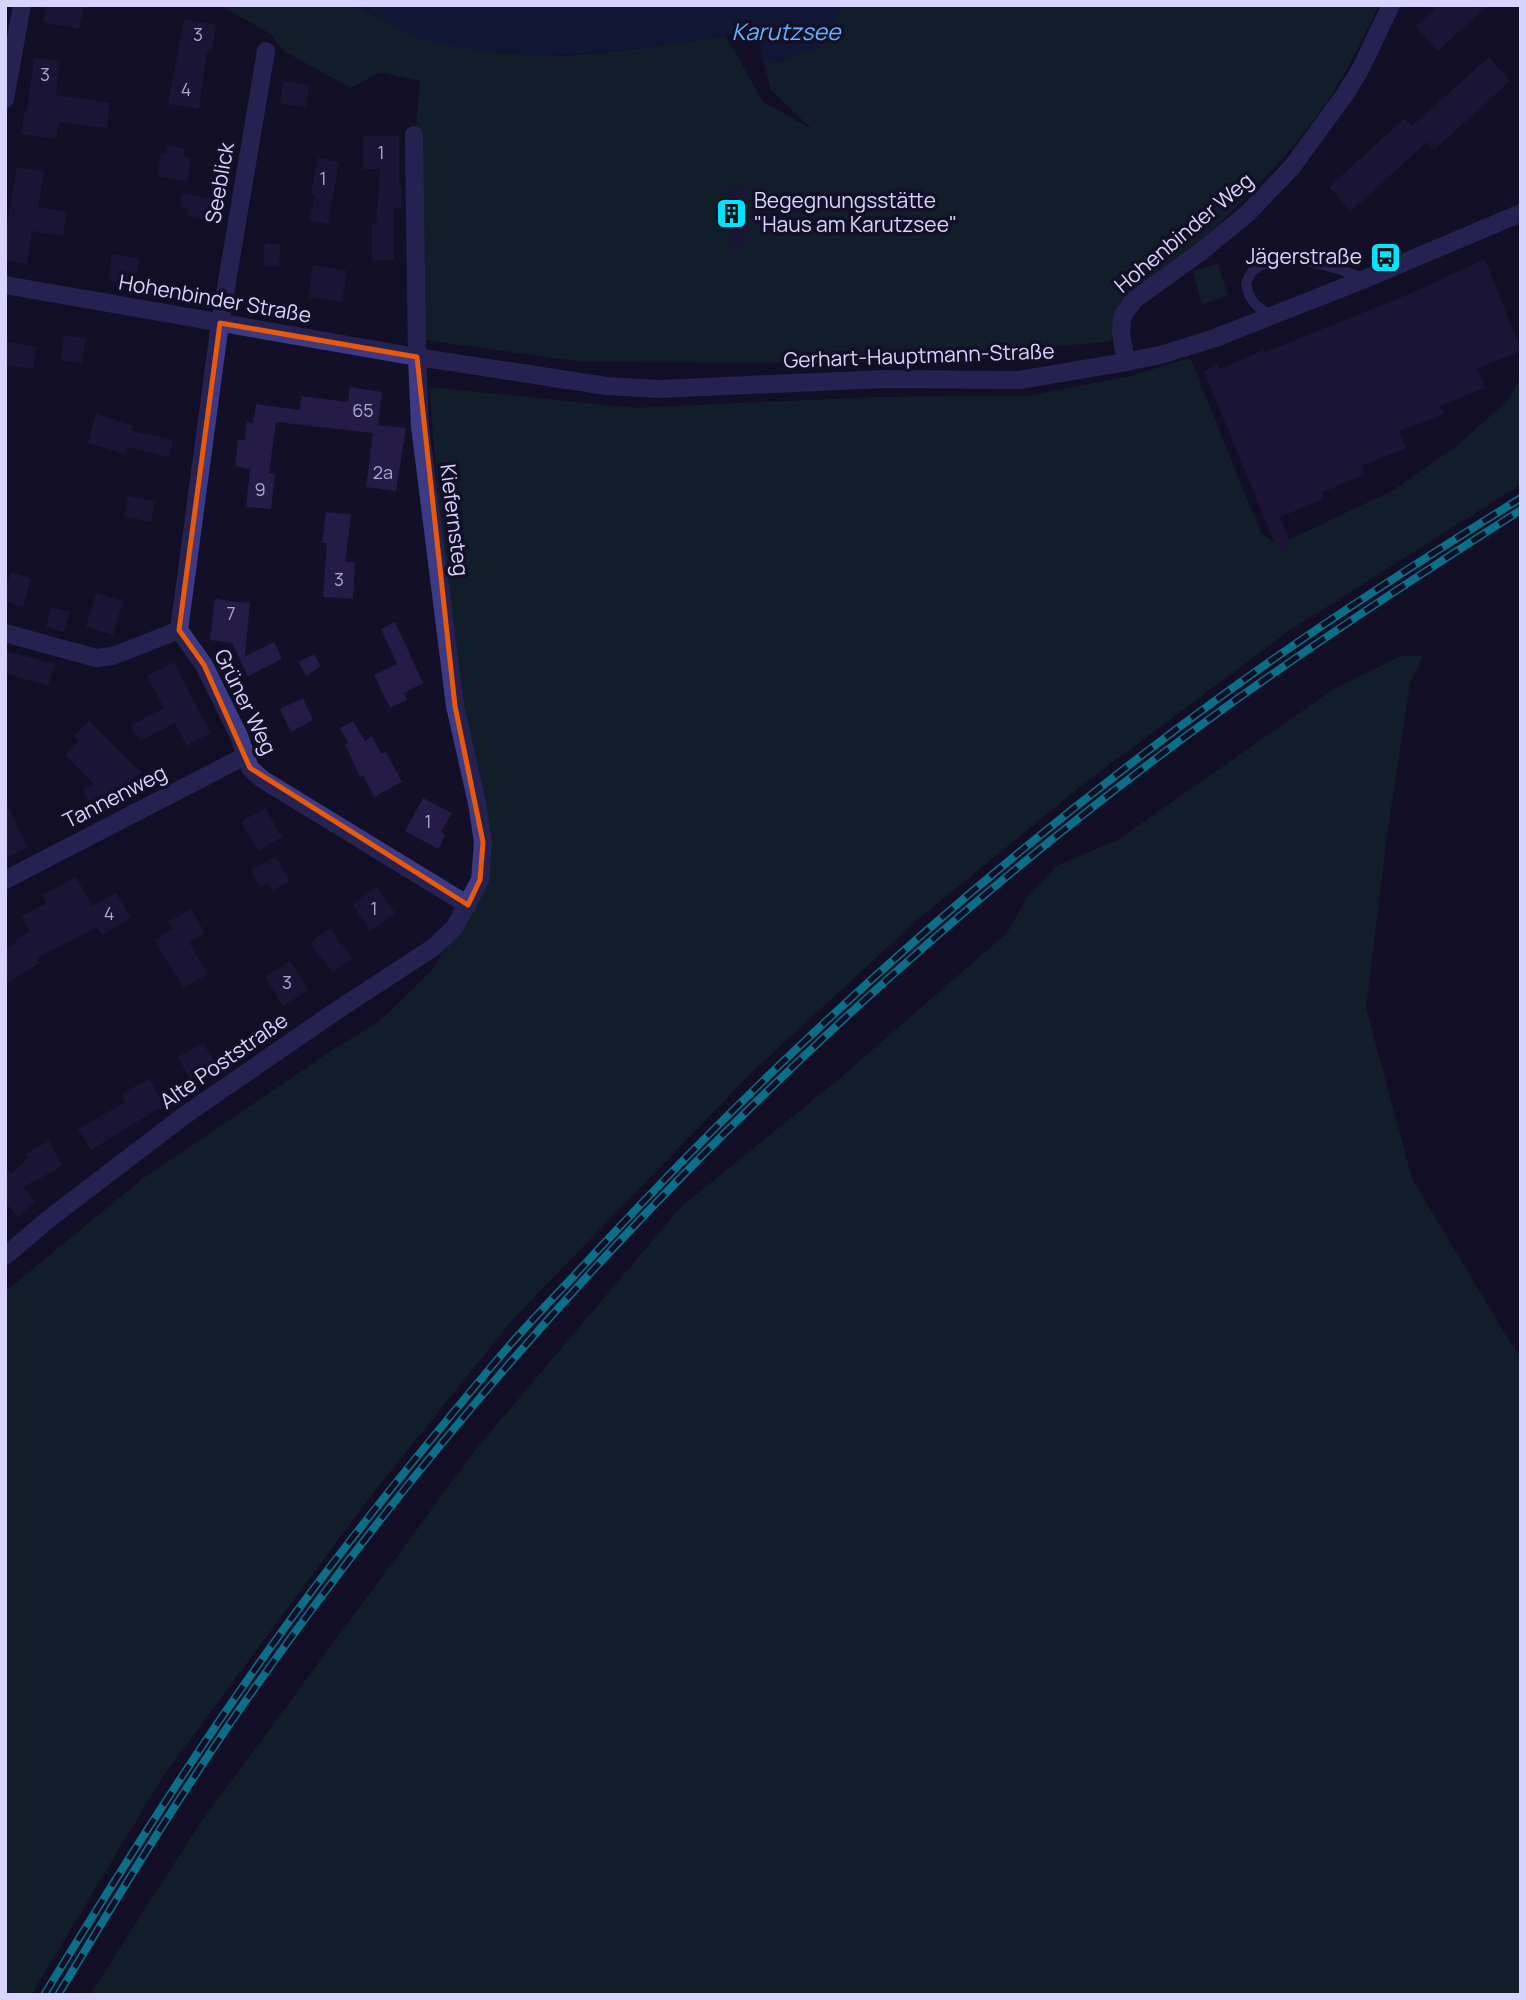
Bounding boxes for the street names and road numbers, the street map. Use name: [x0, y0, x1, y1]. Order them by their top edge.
street label: Seeblick: [198, 140, 240, 226]
street label: Hohenbinder Weg: [1108, 166, 1259, 299]
street label: Hohenbinder Straße: [117, 267, 314, 329]
street label: Gerhart-Hauptmann-Straße: [783, 336, 1055, 374]
street label: Kiefernsteg: [434, 462, 476, 578]
street label: Grüner Weg: [208, 644, 284, 759]
street label: Tannenweg: [58, 758, 171, 834]
street label: Alte Poststraße: [154, 1006, 293, 1115]

